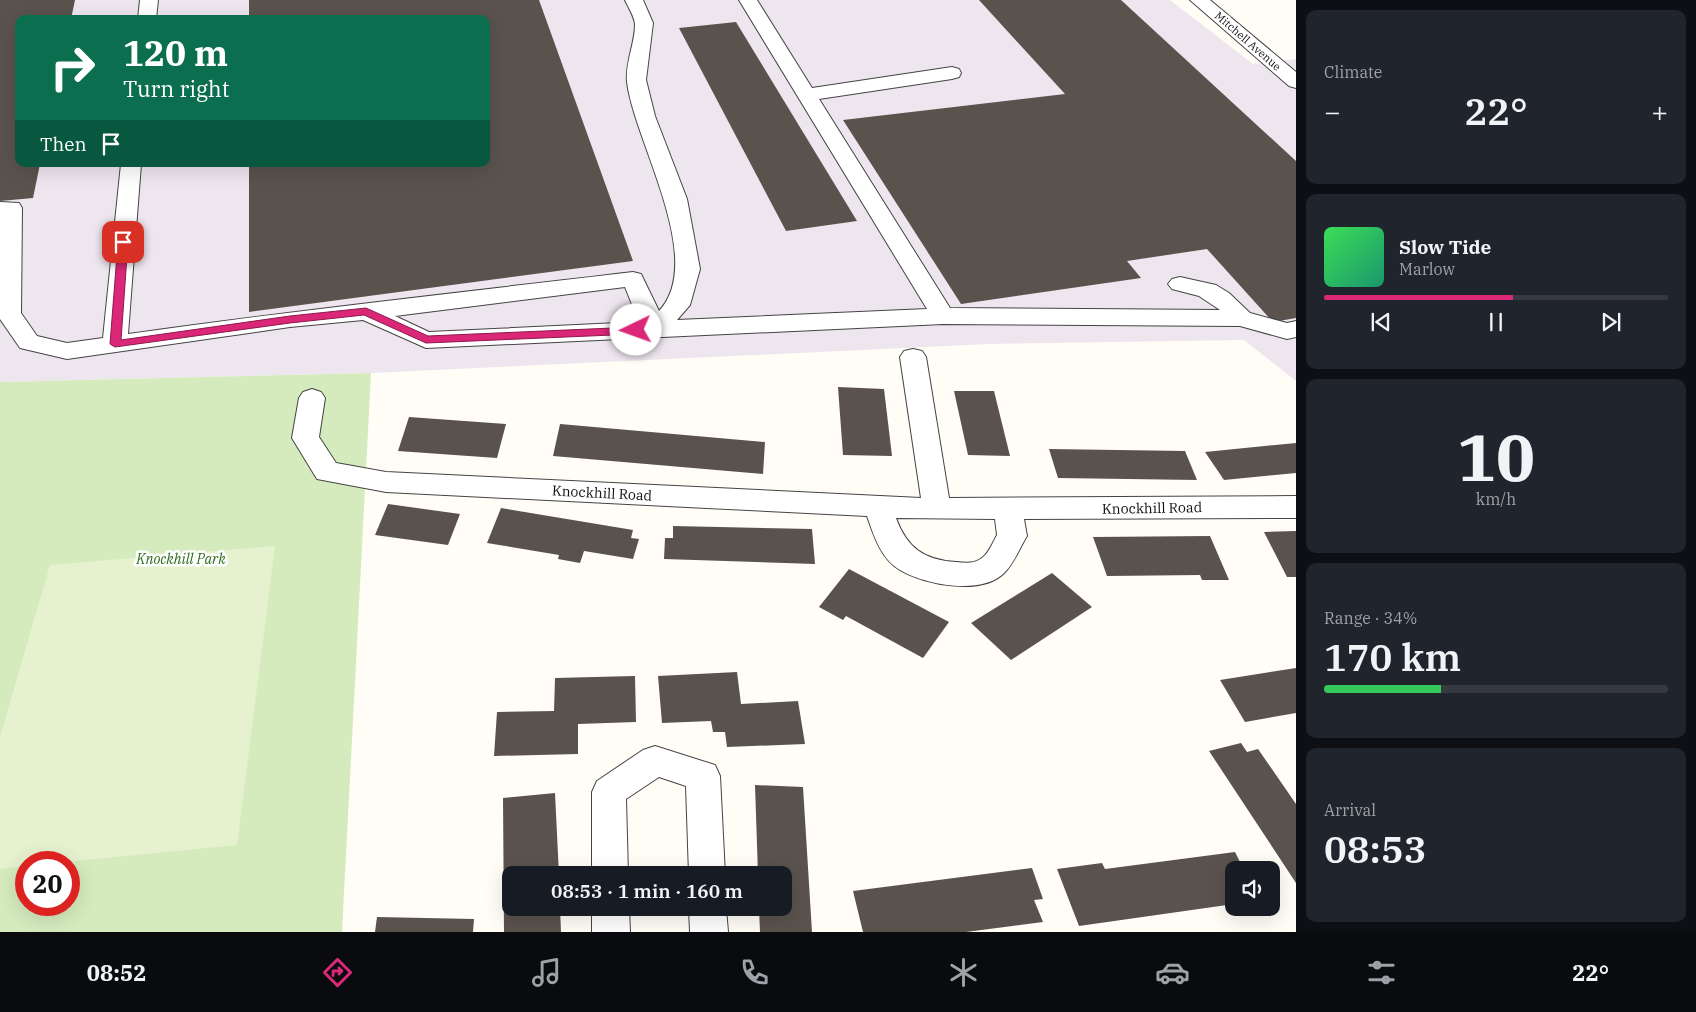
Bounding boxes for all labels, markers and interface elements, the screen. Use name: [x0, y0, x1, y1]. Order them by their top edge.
street label: Mitchell Avenue: [1212, 8, 1284, 74]
text: 120 m: [123, 30, 228, 76]
icon: right: [40, 35, 105, 100]
text: Climate: [1324, 62, 1382, 82]
text: Turn right: [123, 74, 230, 103]
text: 22°: [1464, 86, 1528, 135]
text: −: [1324, 93, 1341, 130]
text: +: [1651, 93, 1668, 130]
icon: arrive: [97, 130, 125, 158]
text: Then: [40, 132, 87, 156]
pin: [102, 221, 144, 263]
icon: arrive: [109, 228, 137, 256]
text: Slow Tide: [1399, 235, 1491, 259]
text: Marlow: [1399, 259, 1455, 279]
position arrow: [609, 303, 661, 355]
icon: previous: [1367, 308, 1395, 336]
icon: pause: [1482, 308, 1510, 336]
icon: next: [1597, 308, 1625, 336]
text: 10: [1457, 414, 1535, 499]
street label: Knockhill Road: [551, 481, 653, 505]
text: km/h: [1476, 489, 1516, 509]
street label: Knockhill Road: [1102, 498, 1203, 518]
park label: Knockhill Park: [135, 550, 226, 568]
text: Range · 34%: [1324, 608, 1417, 628]
text: 170 km: [1324, 632, 1461, 681]
text: Arrival: [1324, 800, 1376, 820]
text: 08:53: [1324, 824, 1427, 873]
speed limit sign: 20: [15, 851, 80, 916]
map controls: [1225, 861, 1280, 916]
button: sound: [1225, 861, 1280, 916]
text: 08:53 · 1 min · 160 m: [551, 879, 743, 903]
icon: directions: [320, 955, 355, 990]
icon: music: [529, 955, 564, 990]
icon: phone: [737, 955, 772, 990]
icon: climate: [946, 955, 981, 990]
icon: car: [1155, 955, 1190, 990]
icon: filters: [1364, 955, 1399, 990]
text: 08:52: [87, 958, 146, 987]
text: 22°: [1572, 958, 1609, 987]

